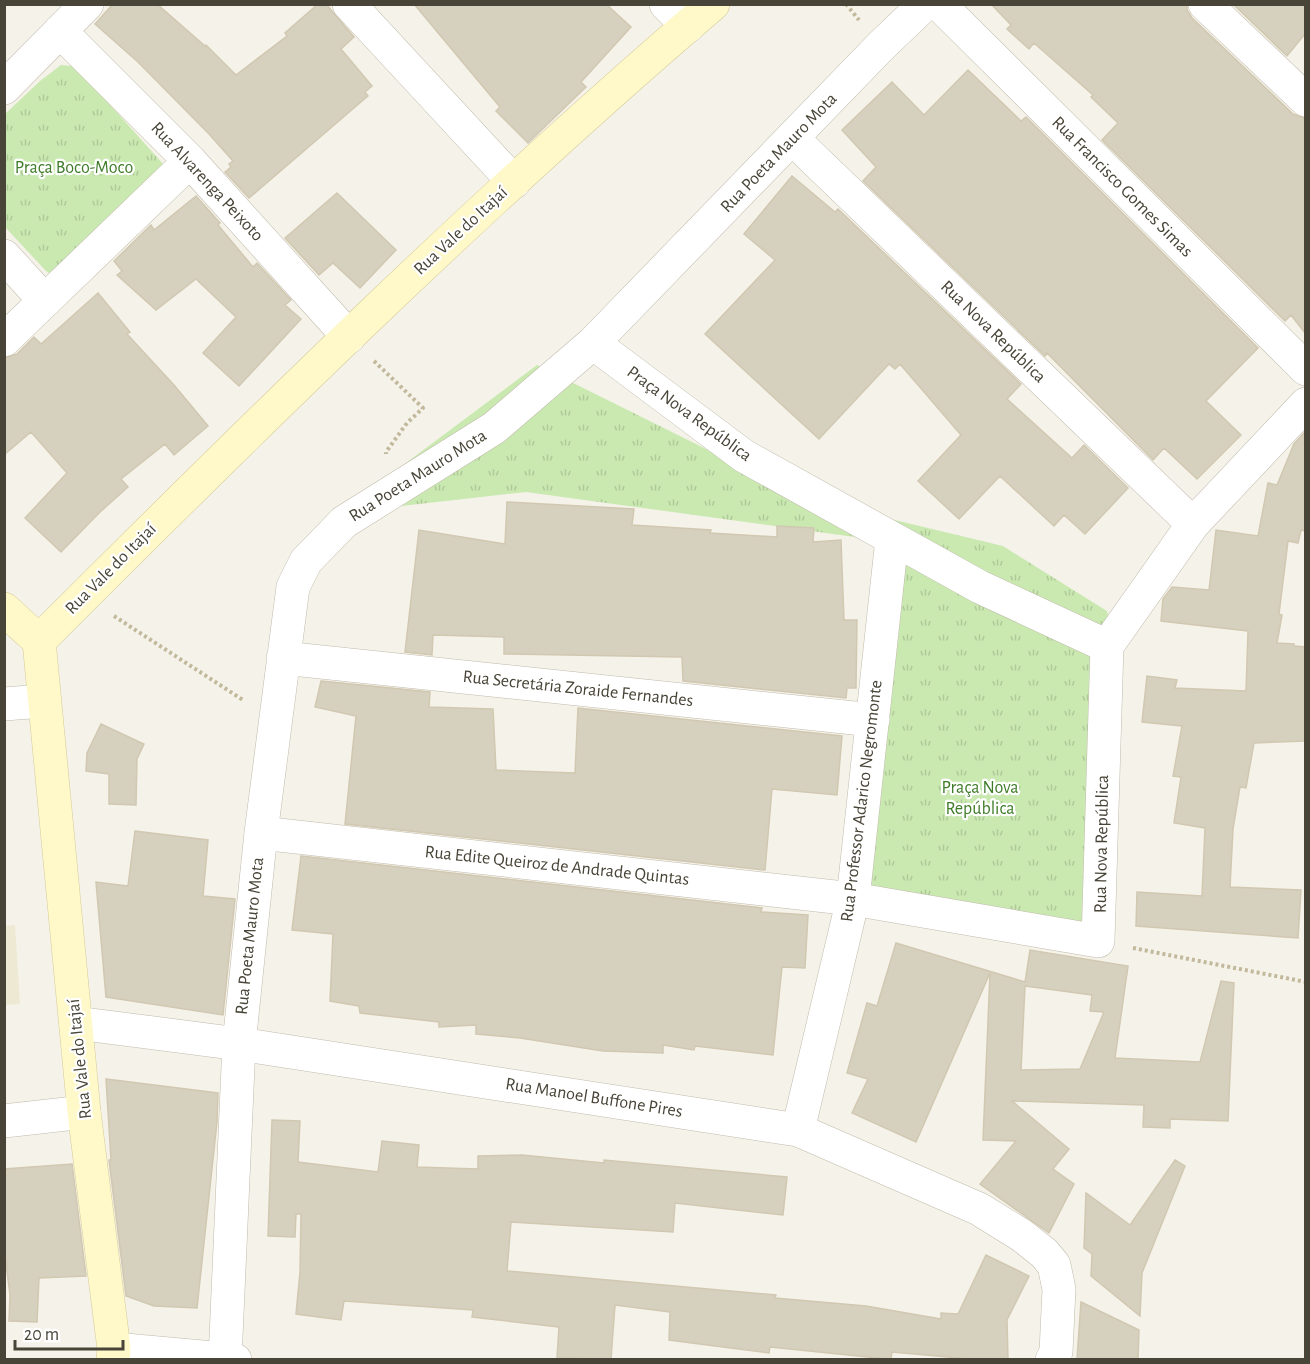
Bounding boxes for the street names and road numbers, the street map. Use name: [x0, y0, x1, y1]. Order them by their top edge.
street label: Rua Poeta Mauro Mota: [717, 90, 841, 216]
street label: Rua Francisco Gomes Simas: [1048, 113, 1196, 261]
street label: Rua Alvarenga Peixoto: [147, 119, 267, 245]
street label: Rua Vale do Itajaí: [411, 183, 512, 279]
street label: Rua Nova República: [937, 277, 1049, 387]
street label: Praça Nova República: [623, 363, 755, 465]
street label: Rua Poeta Mauro Mota: [346, 426, 490, 526]
street label: Rua Vale do Itajaí: [62, 520, 160, 618]
street label: Rua Secretária Zoraide Fernandes: [462, 668, 694, 710]
street label: Rua Professor Adarico Negromonte: [838, 679, 886, 923]
street label: Rua Nova República: [1092, 775, 1112, 913]
street label: Rua Edite Queiroz de Andrade Quintas: [424, 843, 690, 889]
street label: Rua Poeta Mauro Mota: [233, 856, 267, 1016]
street label: Rua Vale do Itajaí: [65, 997, 95, 1120]
street label: Rua Manoel Buffone Pires: [504, 1075, 684, 1121]

